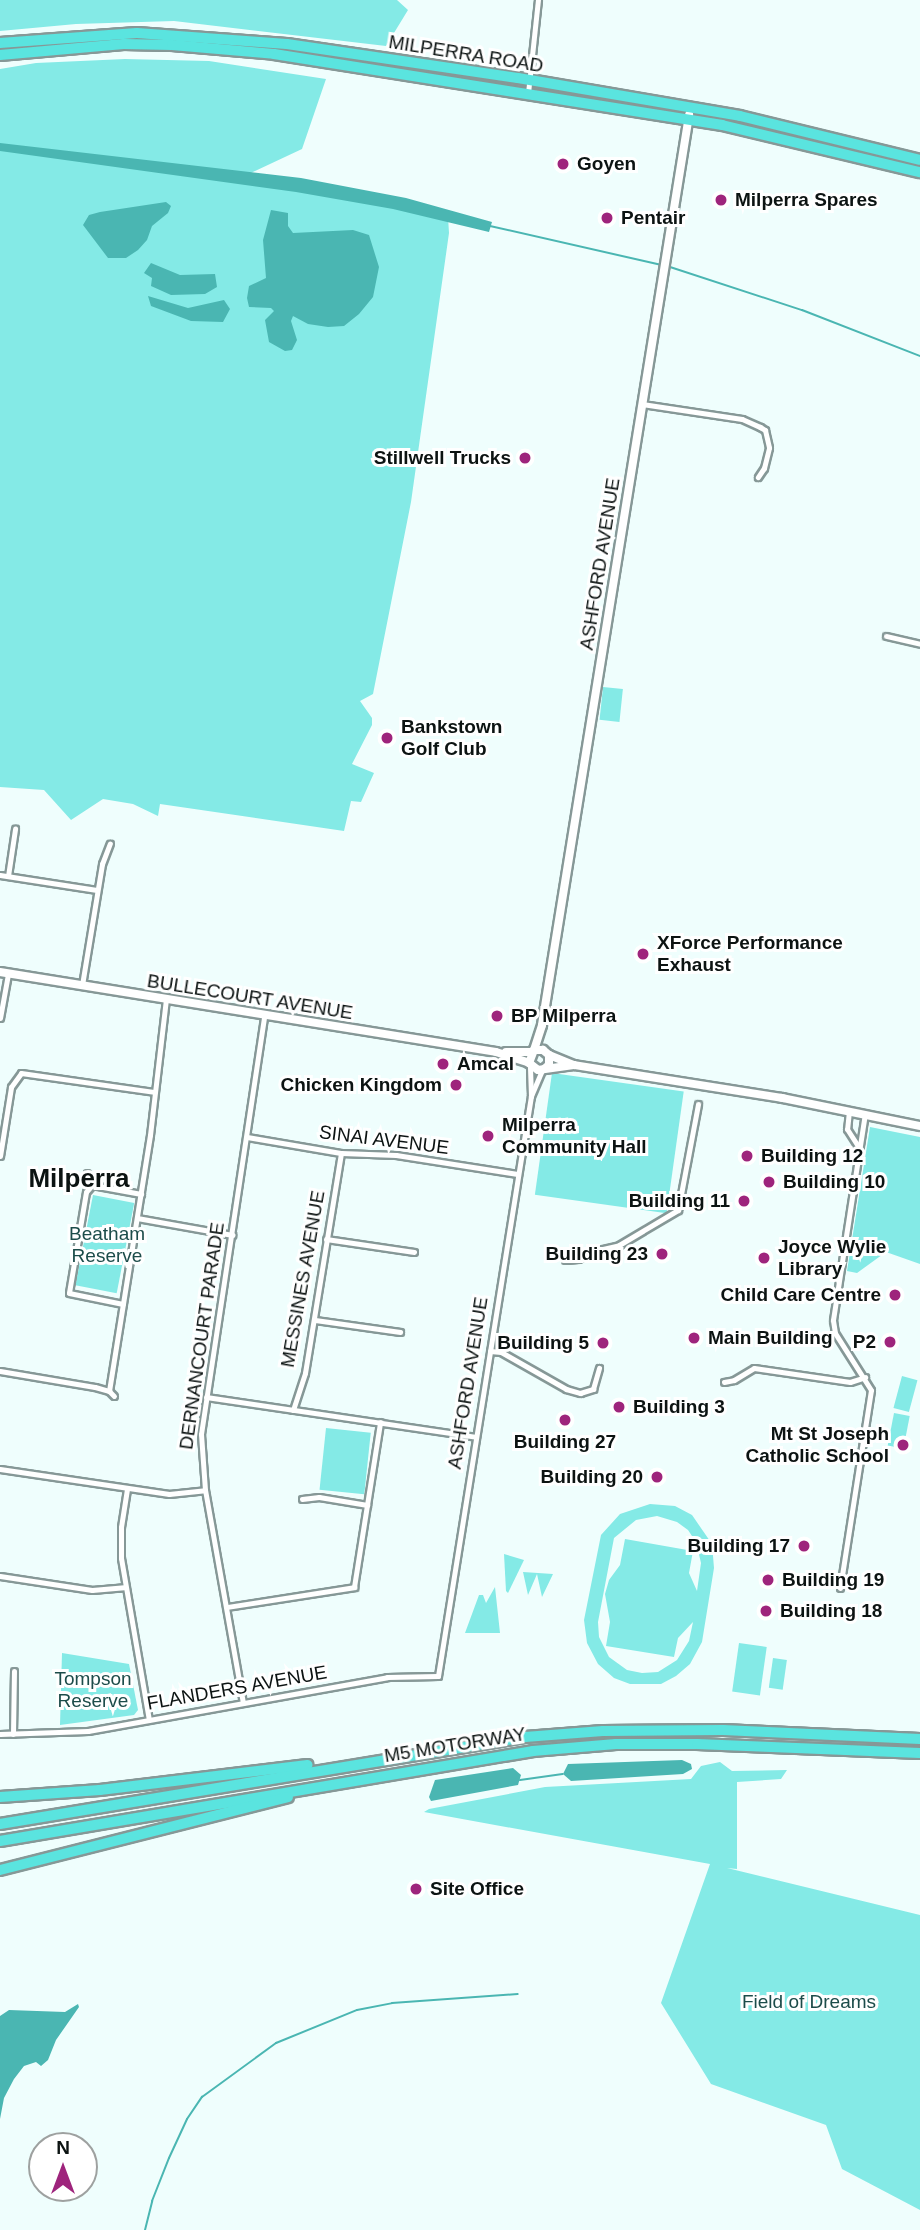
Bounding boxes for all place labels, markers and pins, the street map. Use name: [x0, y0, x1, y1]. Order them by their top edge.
place label: Goyen: [577, 153, 636, 175]
marker: Goyen: [555, 156, 571, 172]
place label: Milperra Spares: [735, 189, 878, 211]
marker: Milperra Spares: [713, 192, 729, 208]
place label: Pentair: [621, 207, 685, 229]
marker: Pentair: [599, 210, 615, 226]
place label: Stillwell Trucks: [374, 447, 511, 469]
marker: Stillwell Trucks: [517, 450, 533, 466]
place label: Bankstown Golf Club: [401, 716, 502, 760]
marker: Bankstown Golf Club: [379, 730, 395, 746]
place label: XForce Performance Exhaust: [657, 932, 843, 976]
marker: XForce Performance Exhaust: [635, 946, 651, 962]
place label: BP Milperra: [511, 1005, 617, 1027]
marker: BP Milperra: [489, 1008, 505, 1024]
place label: Amcal: [457, 1053, 514, 1075]
marker: Amcal: [435, 1056, 451, 1072]
place label: Chicken Kingdom: [280, 1074, 442, 1096]
marker: Chicken Kingdom: [448, 1077, 464, 1093]
place label: Milperra Community Hall: [502, 1114, 647, 1158]
marker: Milperra Community Hall: [480, 1128, 496, 1144]
place label: Building 12: [761, 1145, 863, 1167]
marker: Building 12: [739, 1148, 755, 1164]
place label: Building 10: [783, 1171, 885, 1193]
marker: Building 10: [761, 1174, 777, 1190]
place label: Building 11: [629, 1190, 730, 1212]
marker: Building 11: [736, 1193, 752, 1209]
place label: Joyce Wylie Library: [778, 1236, 886, 1280]
place label: Building 23: [546, 1243, 648, 1265]
marker: Building 23: [654, 1246, 670, 1262]
marker: Joyce Wylie Library: [756, 1250, 772, 1266]
place label: Child Care Centre: [721, 1284, 881, 1306]
marker: Child Care Centre: [887, 1287, 903, 1303]
place label: Main Building: [708, 1327, 833, 1349]
marker: Main Building: [686, 1330, 702, 1346]
place label: P2: [853, 1331, 876, 1353]
place label: Building 5: [497, 1332, 589, 1354]
marker: P2: [882, 1334, 898, 1350]
marker: Building 5: [595, 1335, 611, 1351]
place label: Building 3: [633, 1396, 725, 1418]
marker: Building 3: [611, 1399, 627, 1415]
marker: Building 27: [557, 1412, 573, 1428]
place label: Mt St Joseph Catholic School: [745, 1423, 889, 1467]
place label: Building 27: [514, 1431, 616, 1453]
marker: Mt St Joseph Catholic School: [895, 1437, 911, 1453]
place label: Building 20: [541, 1466, 643, 1488]
marker: Building 20: [649, 1469, 665, 1485]
place label: Building 17: [688, 1535, 790, 1557]
marker: Building 17: [796, 1538, 812, 1554]
place label: Building 19: [782, 1569, 884, 1591]
marker: Building 19: [760, 1572, 776, 1588]
place label: Building 18: [780, 1600, 882, 1622]
marker: Building 18: [758, 1603, 774, 1619]
place label: Site Office: [430, 1878, 524, 1900]
marker: Site Office: [408, 1881, 424, 1897]

